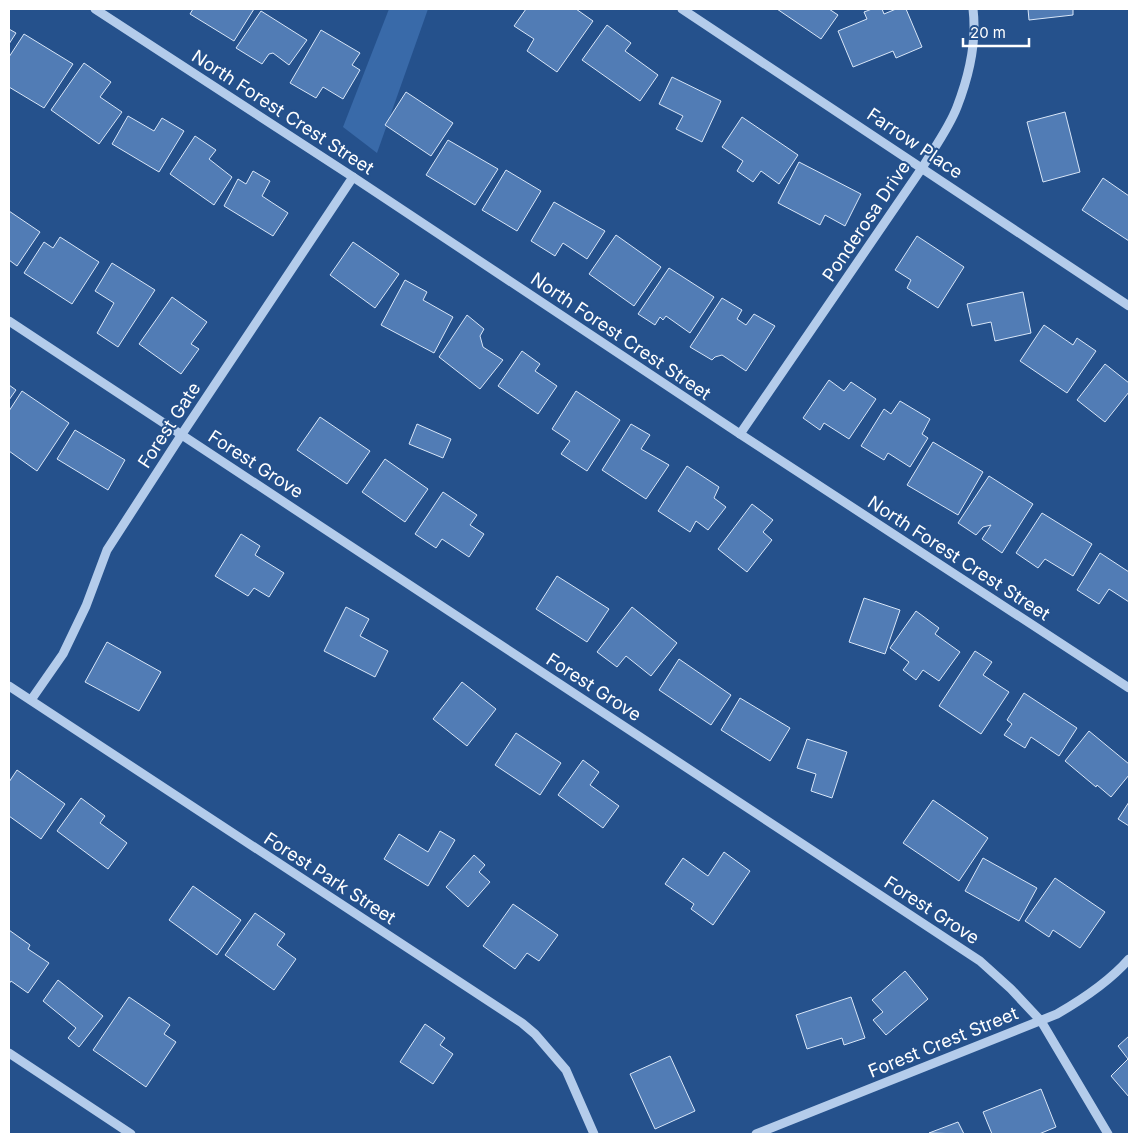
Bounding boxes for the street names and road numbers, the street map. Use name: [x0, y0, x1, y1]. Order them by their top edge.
street label: North Forest Crest Street: [188, 45, 378, 179]
street label: Farrow Place: [863, 103, 967, 183]
street label: Ponderosa Drive: [818, 157, 914, 285]
street label: North Forest Crest Street: [527, 268, 715, 404]
street label: Forest Gate: [134, 378, 204, 472]
street label: Forest Grove: [205, 426, 307, 502]
street label: North Forest Crest Street: [864, 491, 1054, 625]
street label: Forest Grove: [543, 649, 645, 725]
street label: Forest Park Street: [260, 828, 400, 928]
street label: Forest Grove: [881, 872, 983, 948]
street label: Forest Crest Street: [865, 1002, 1021, 1082]

